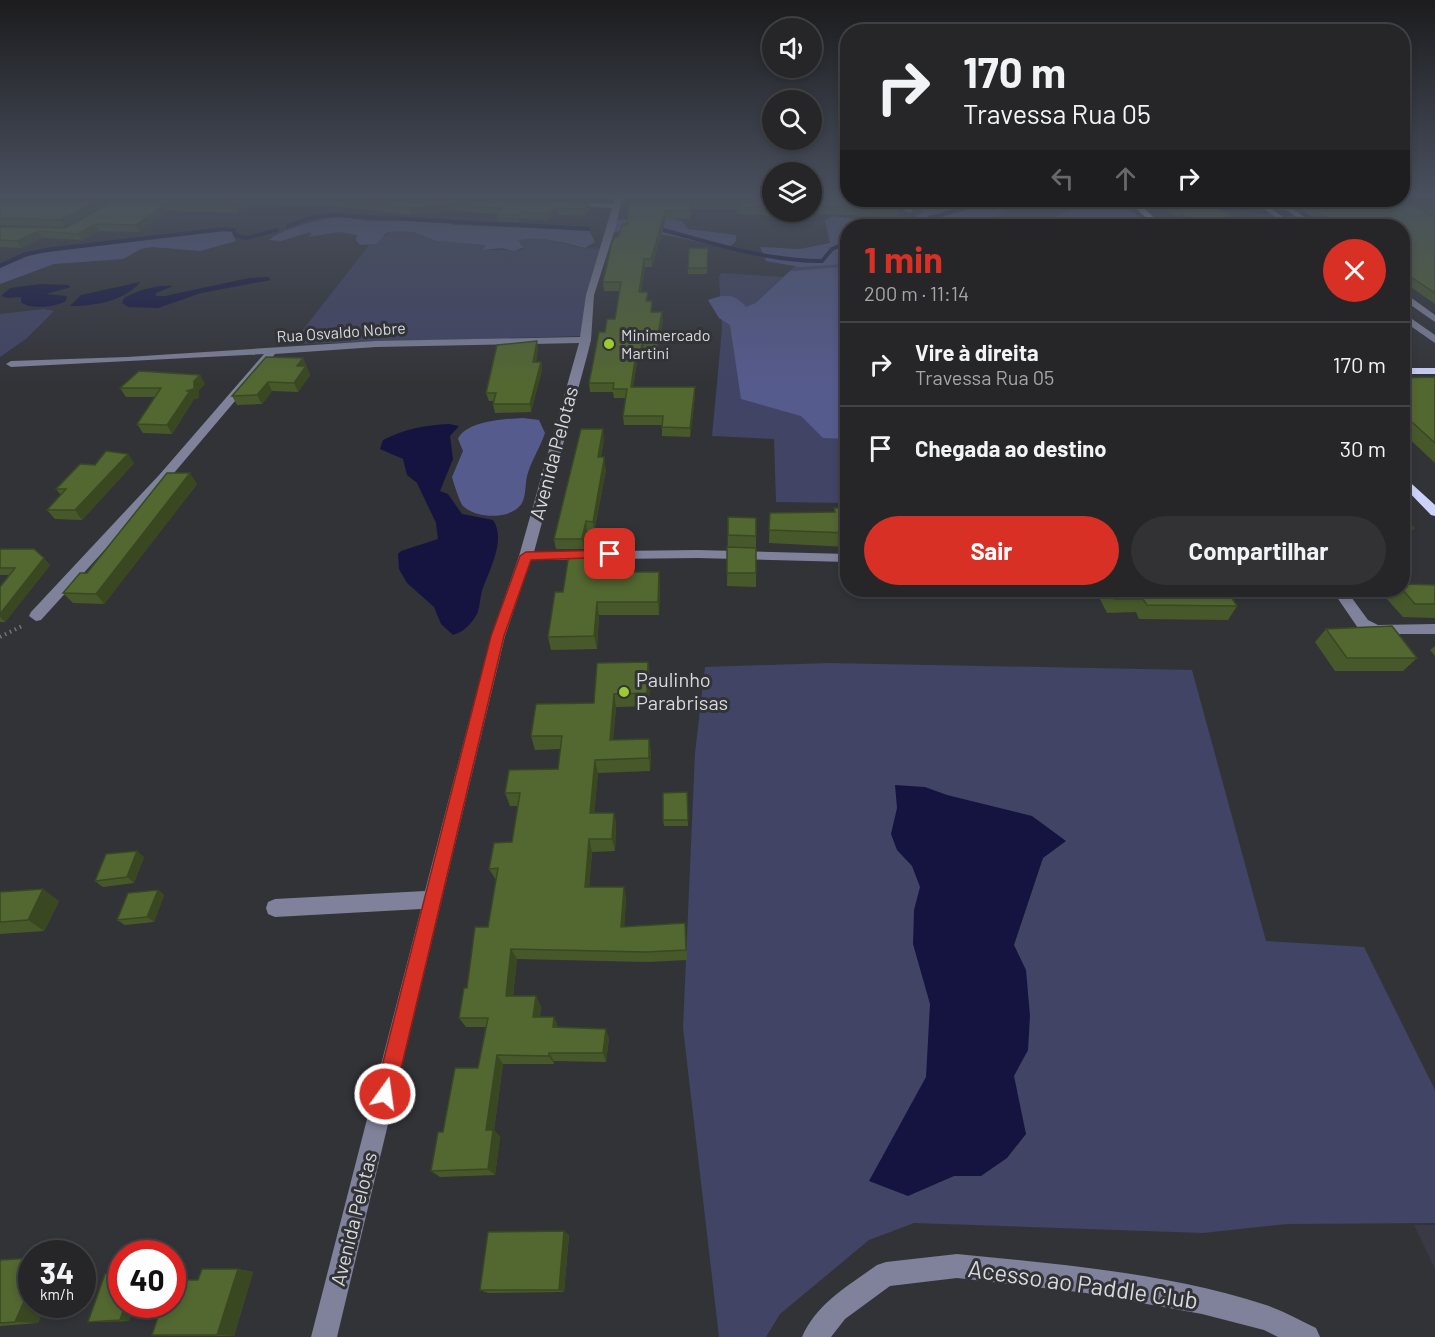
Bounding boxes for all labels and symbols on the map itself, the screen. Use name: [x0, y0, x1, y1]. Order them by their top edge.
street label: Rua Osvaldo Nobre: [276, 318, 406, 345]
place label: Minimercado Martini: [621, 325, 711, 362]
marker: Minimercado Martini: [602, 337, 616, 351]
street label: Avenida Pelotas: [524, 383, 582, 522]
pin: [584, 528, 635, 579]
place label: Paulinho Parabrisas: [636, 667, 728, 714]
marker: Paulinho Parabrisas: [617, 685, 631, 699]
position arrow: [353, 1062, 417, 1126]
street label: Avenida Pelotas: [325, 1149, 381, 1288]
speed limit sign: 40: [108, 1240, 186, 1318]
street label: Acesso ao Paddle Club: [966, 1253, 1200, 1314]

